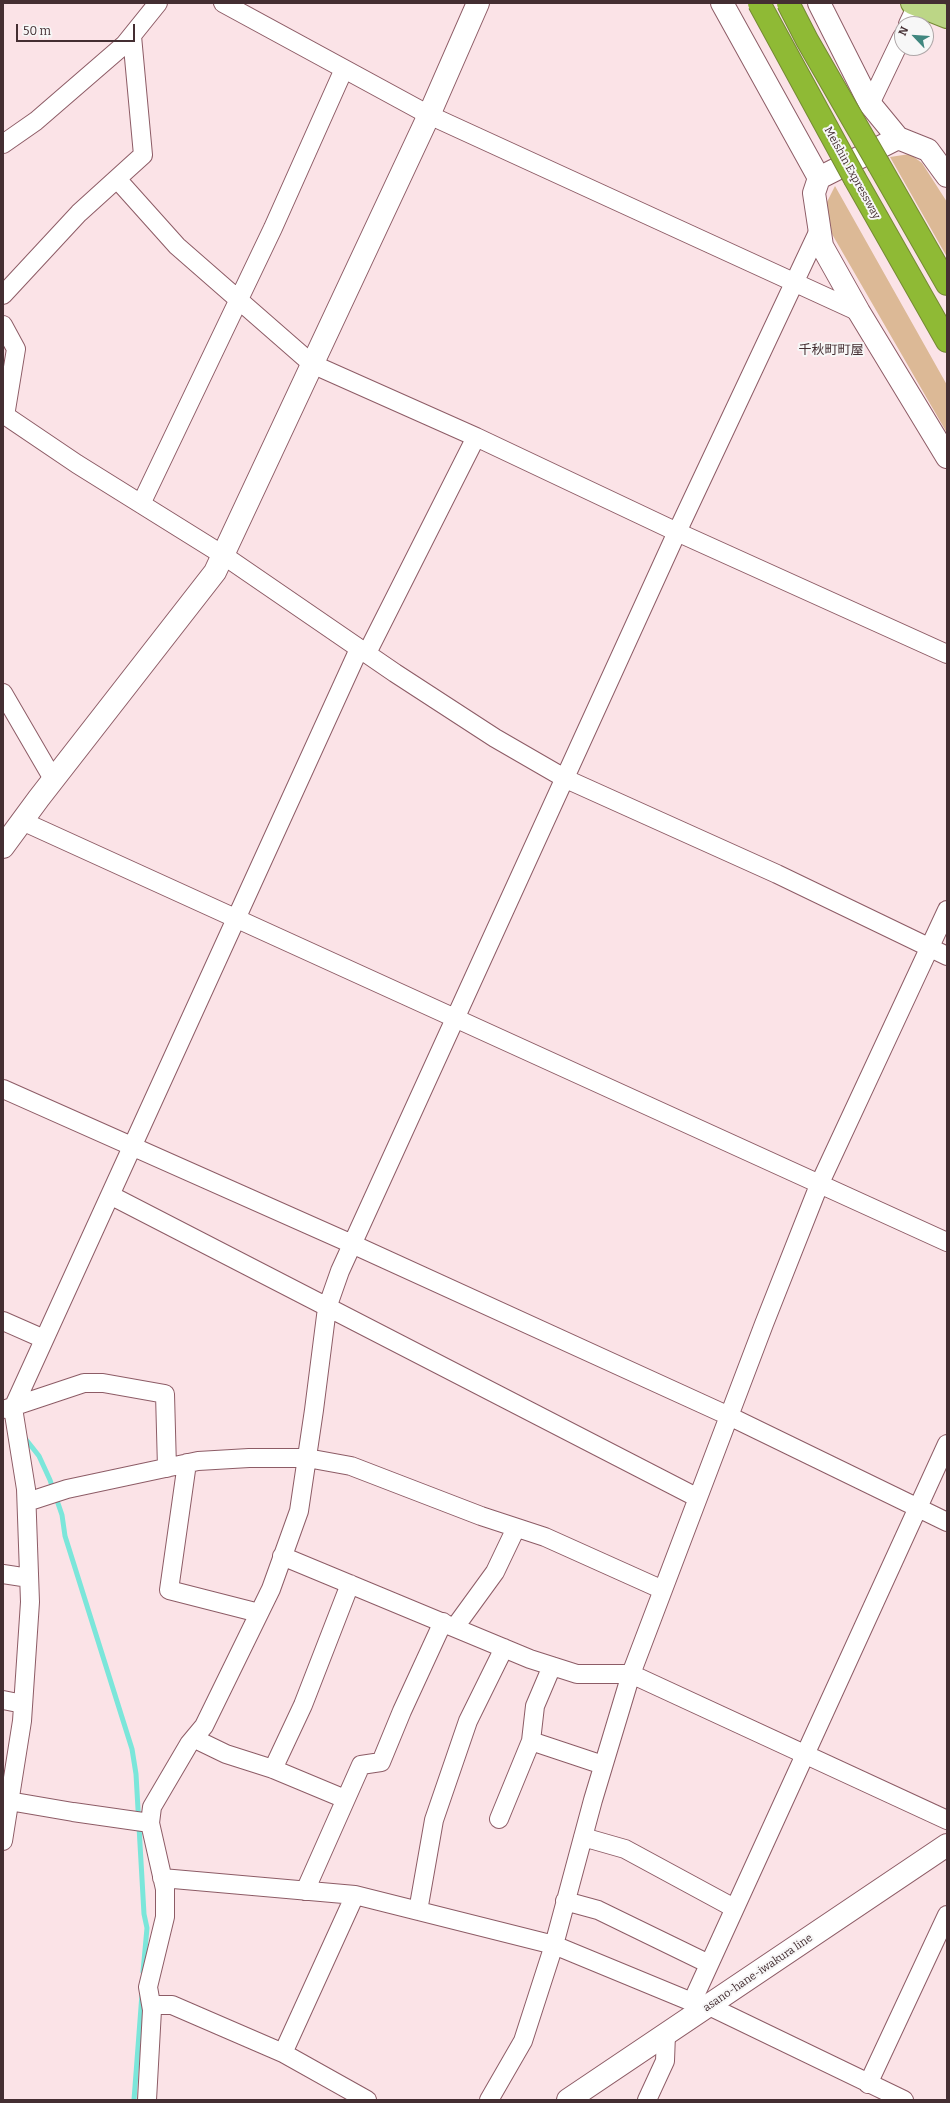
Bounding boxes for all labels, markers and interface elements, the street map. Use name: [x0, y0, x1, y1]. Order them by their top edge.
scale bar: [18, 16, 137, 42]
north arrow: [894, 16, 934, 56]
text: 50 m: [23, 24, 51, 38]
text: N: [896, 25, 911, 38]
street label: Meishin Expressway: [821, 125, 883, 221]
district label: 千秋町町屋: [799, 342, 863, 358]
street label: asano-hane-iwakura line: [701, 1931, 815, 2015]

